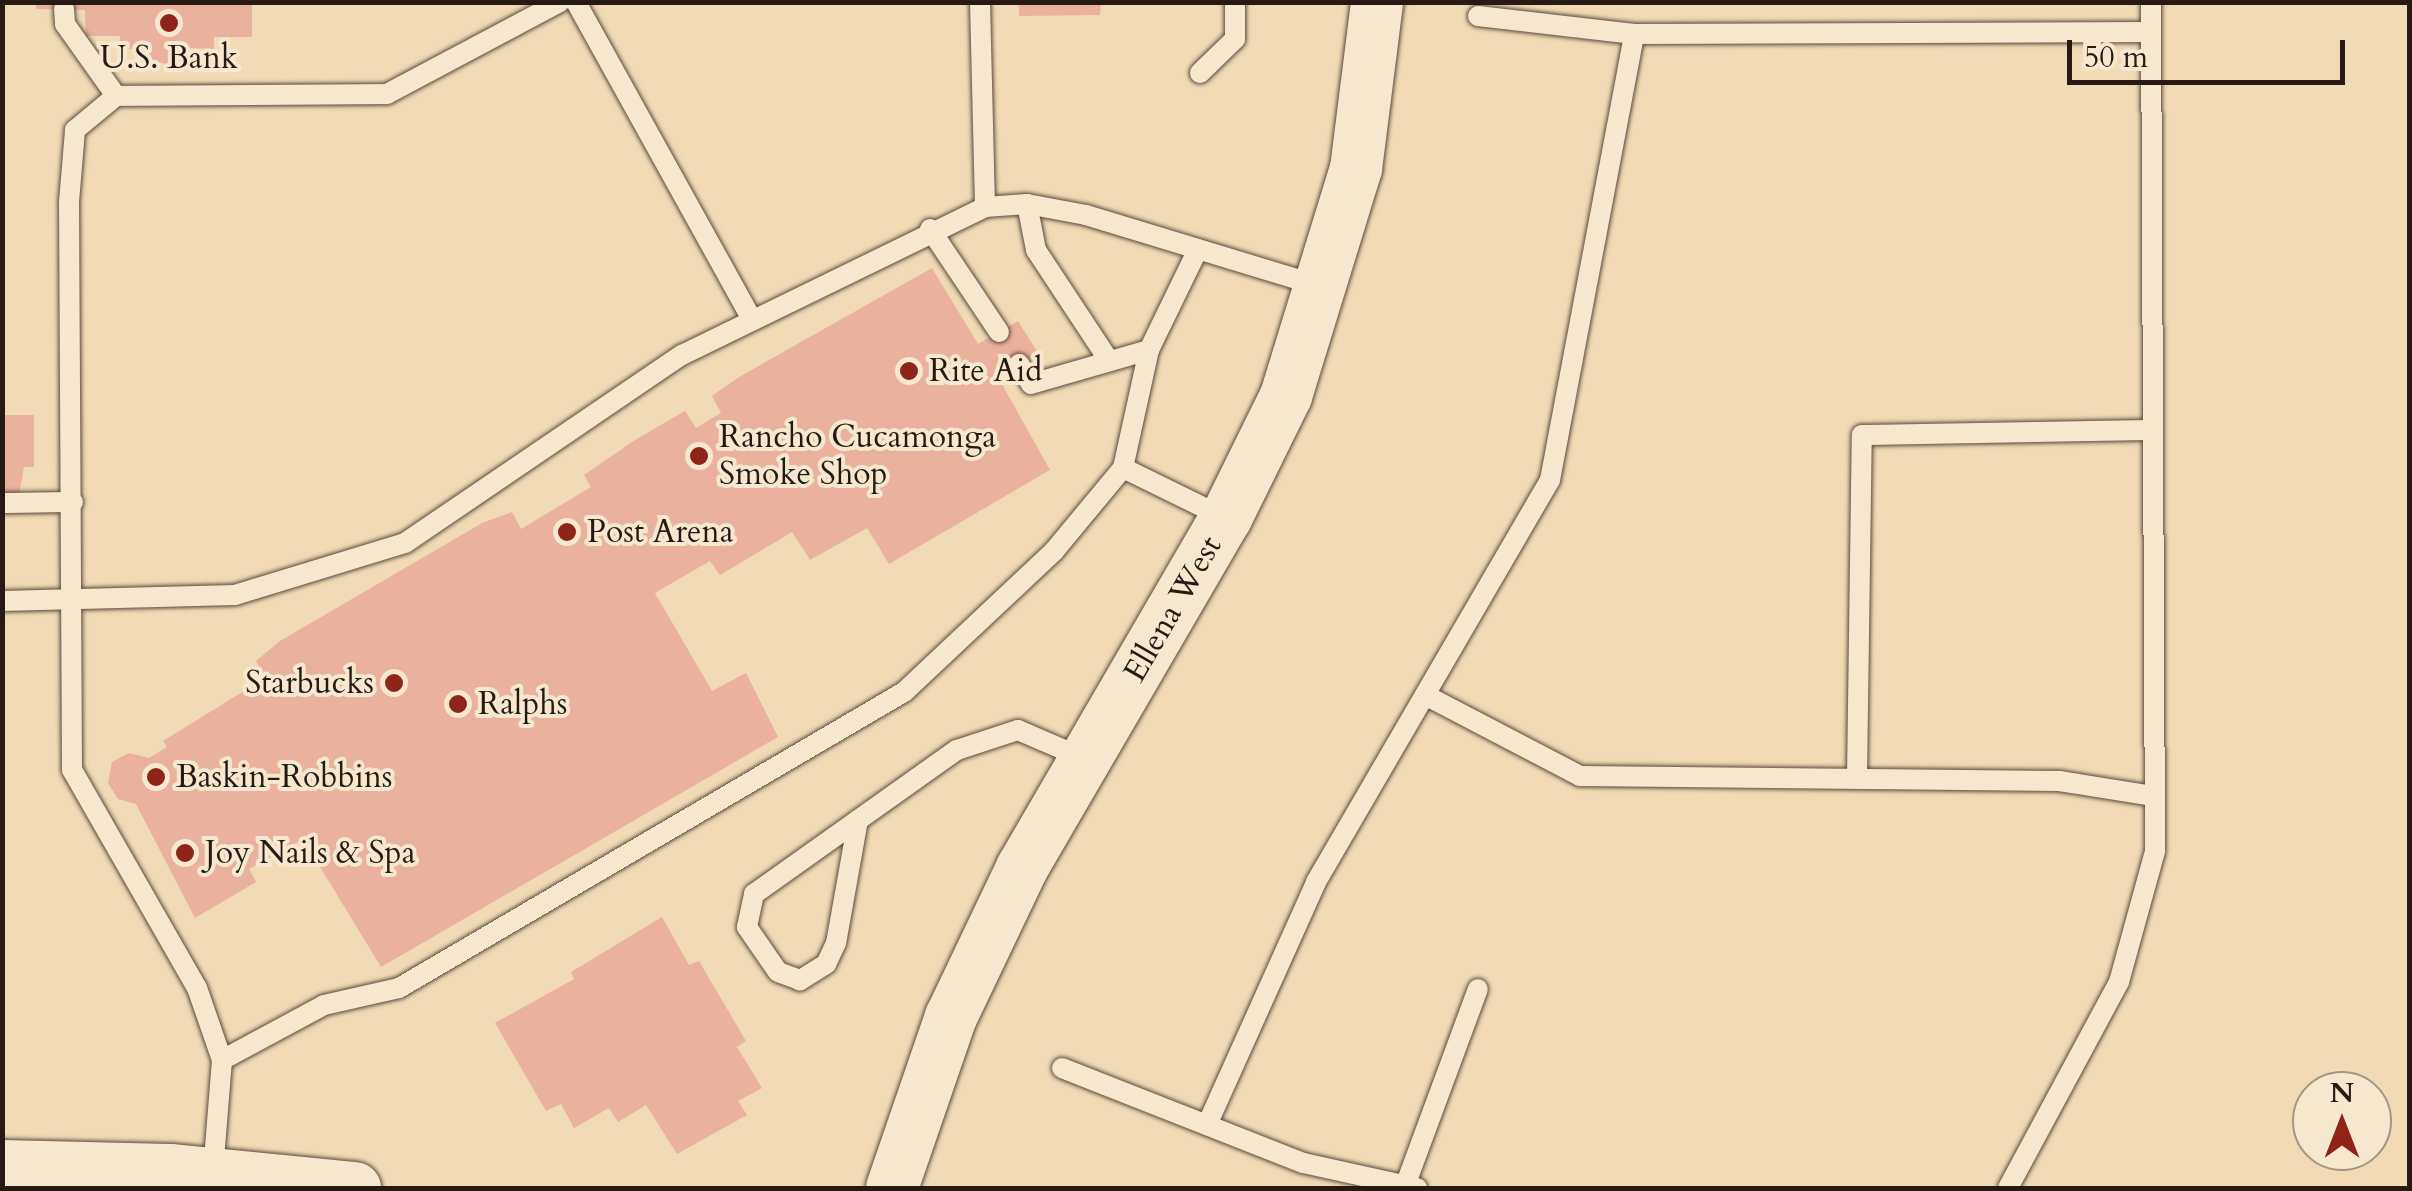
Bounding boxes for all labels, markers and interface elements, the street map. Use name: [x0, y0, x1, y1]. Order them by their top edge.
marker: U.S. Bank: [158, 12, 180, 34]
scale bar: [2072, 20, 2350, 82]
text: 50 m: [2084, 37, 2148, 78]
place label: U.S. Bank: [100, 39, 238, 77]
place label: Rite Aid: [929, 352, 1042, 390]
marker: Rite Aid: [898, 360, 920, 382]
place label: Rancho Cucamonga Smoke Shop: [719, 419, 996, 494]
marker: Rancho Cucamonga Smoke Shop: [688, 445, 710, 467]
place label: Post Arena: [587, 513, 734, 551]
marker: Post Arena: [556, 521, 578, 543]
street label: Ellena West: [1116, 529, 1230, 689]
place label: Starbucks: [245, 664, 374, 702]
marker: Starbucks: [383, 672, 405, 694]
place label: Ralphs: [478, 685, 567, 723]
marker: Ralphs: [447, 693, 469, 715]
place label: Baskin-Robbins: [176, 758, 393, 796]
marker: Baskin-Robbins: [145, 766, 167, 788]
place label: Joy Nails & Spa: [205, 834, 415, 872]
marker: Joy Nails & Spa: [174, 842, 196, 864]
north arrow: [2292, 1071, 2392, 1171]
text: N: [2330, 1074, 2354, 1112]

